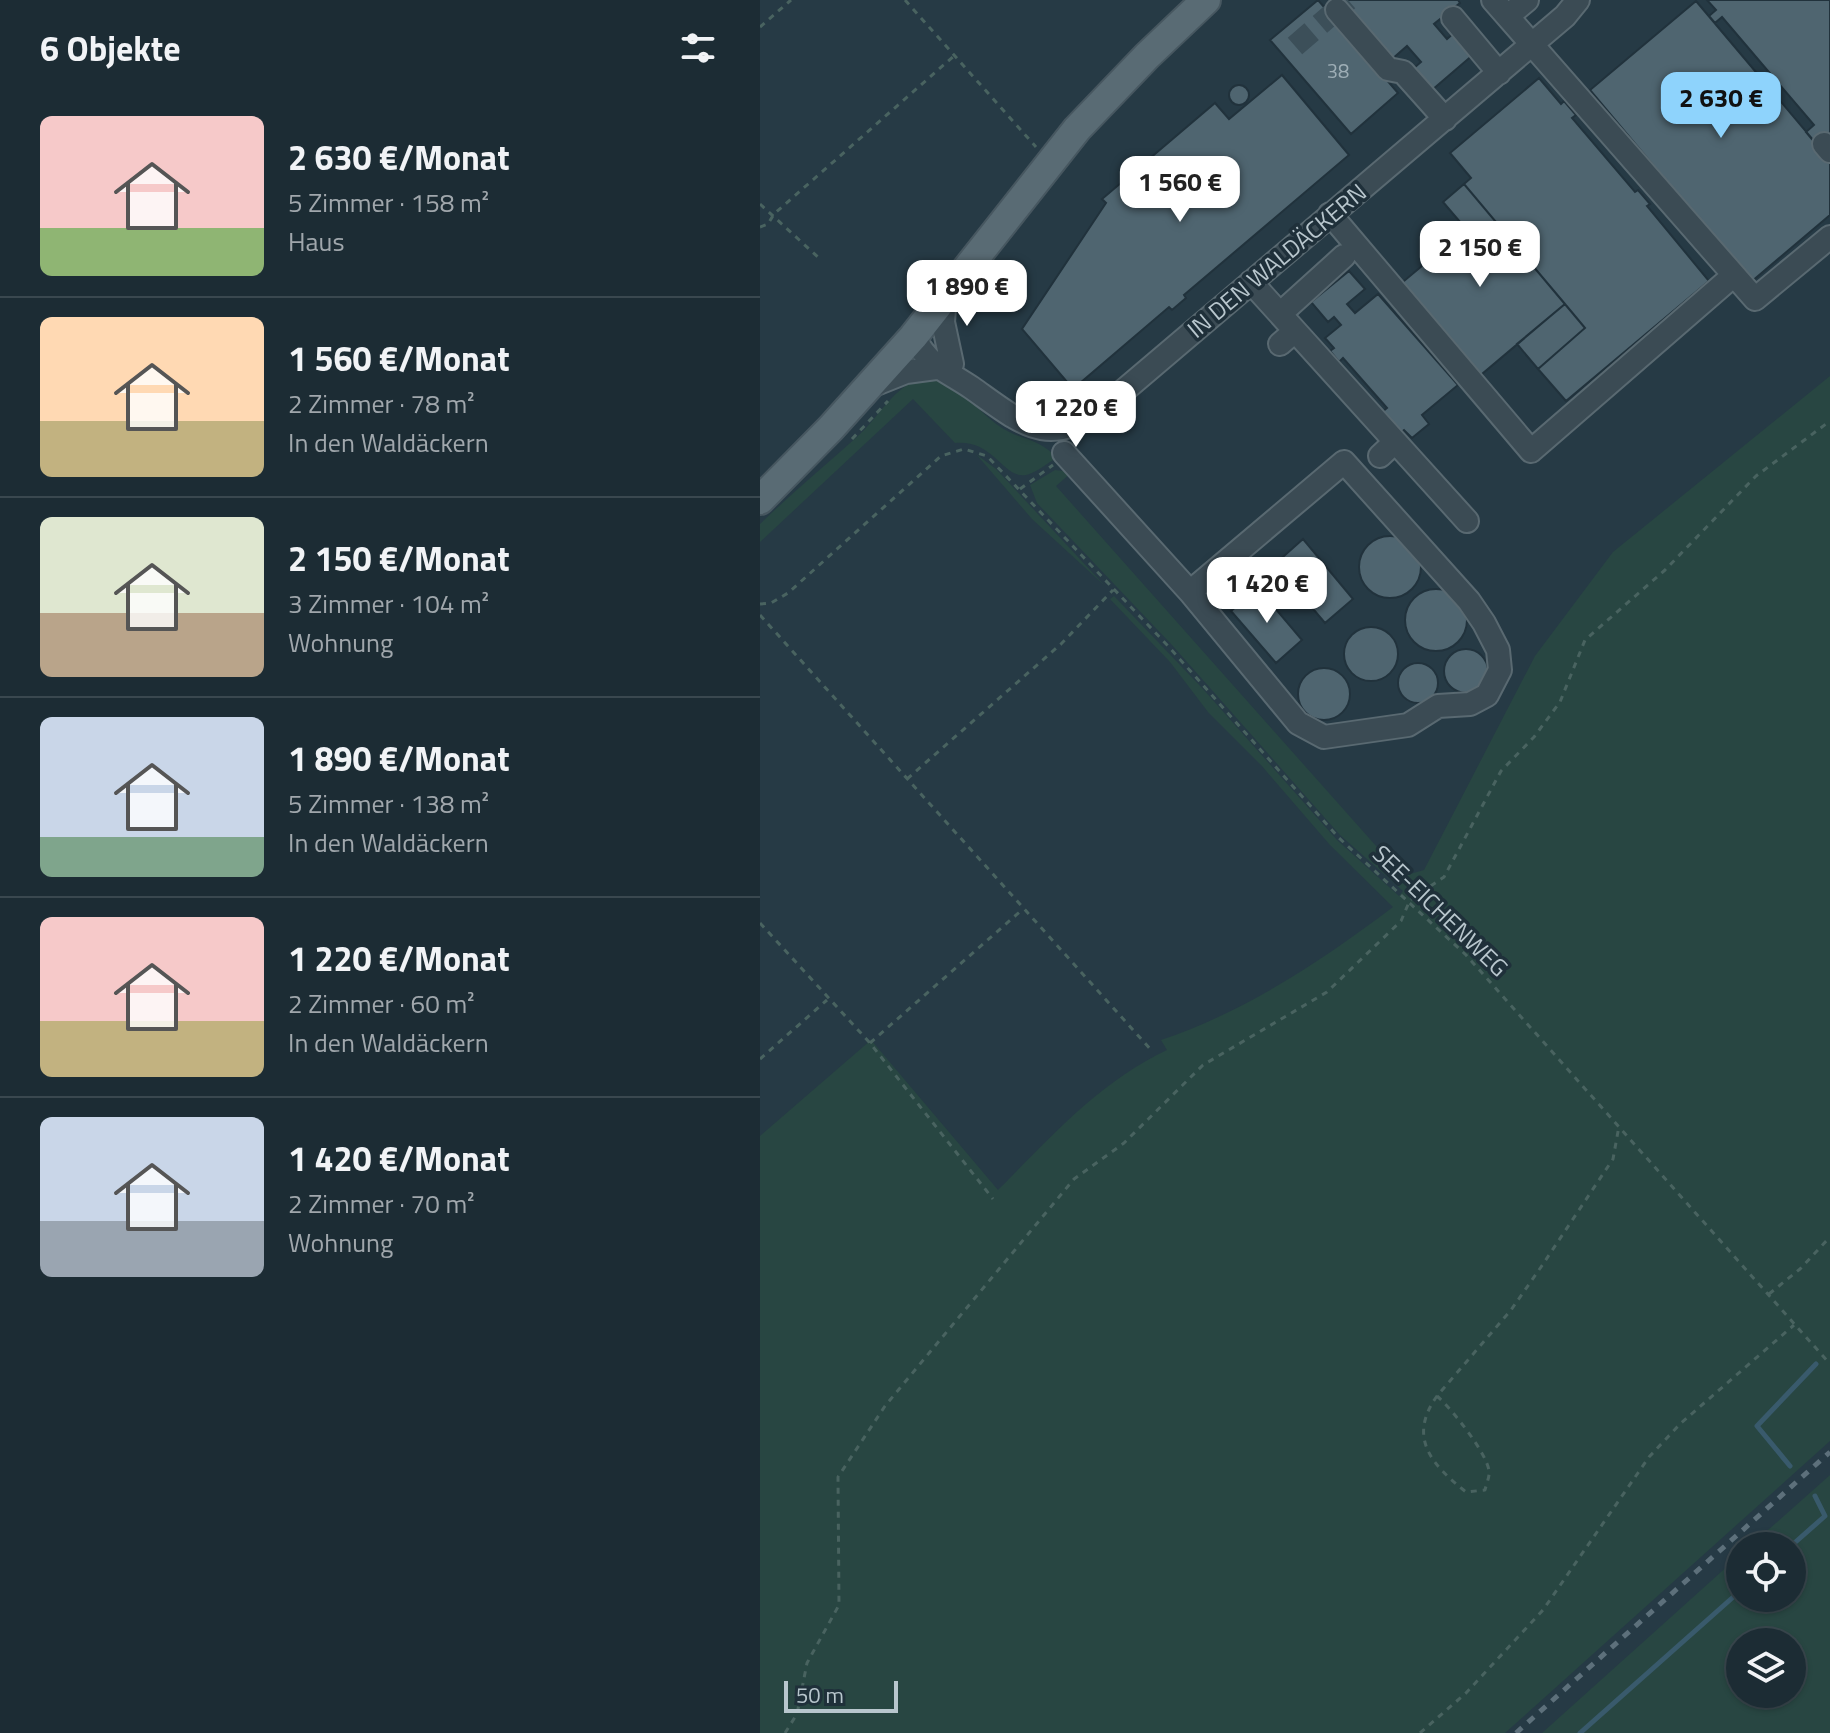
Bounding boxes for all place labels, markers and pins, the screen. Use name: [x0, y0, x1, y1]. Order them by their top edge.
pin: 2 630 €: [1647, 72, 1795, 140]
pin: 1 560 €: [1106, 156, 1254, 224]
pin: 2 150 €: [1406, 221, 1554, 289]
pin: 1 890 €: [893, 260, 1041, 328]
pin: 1 220 €: [1002, 381, 1150, 449]
pin: 1 420 €: [1193, 557, 1341, 625]

